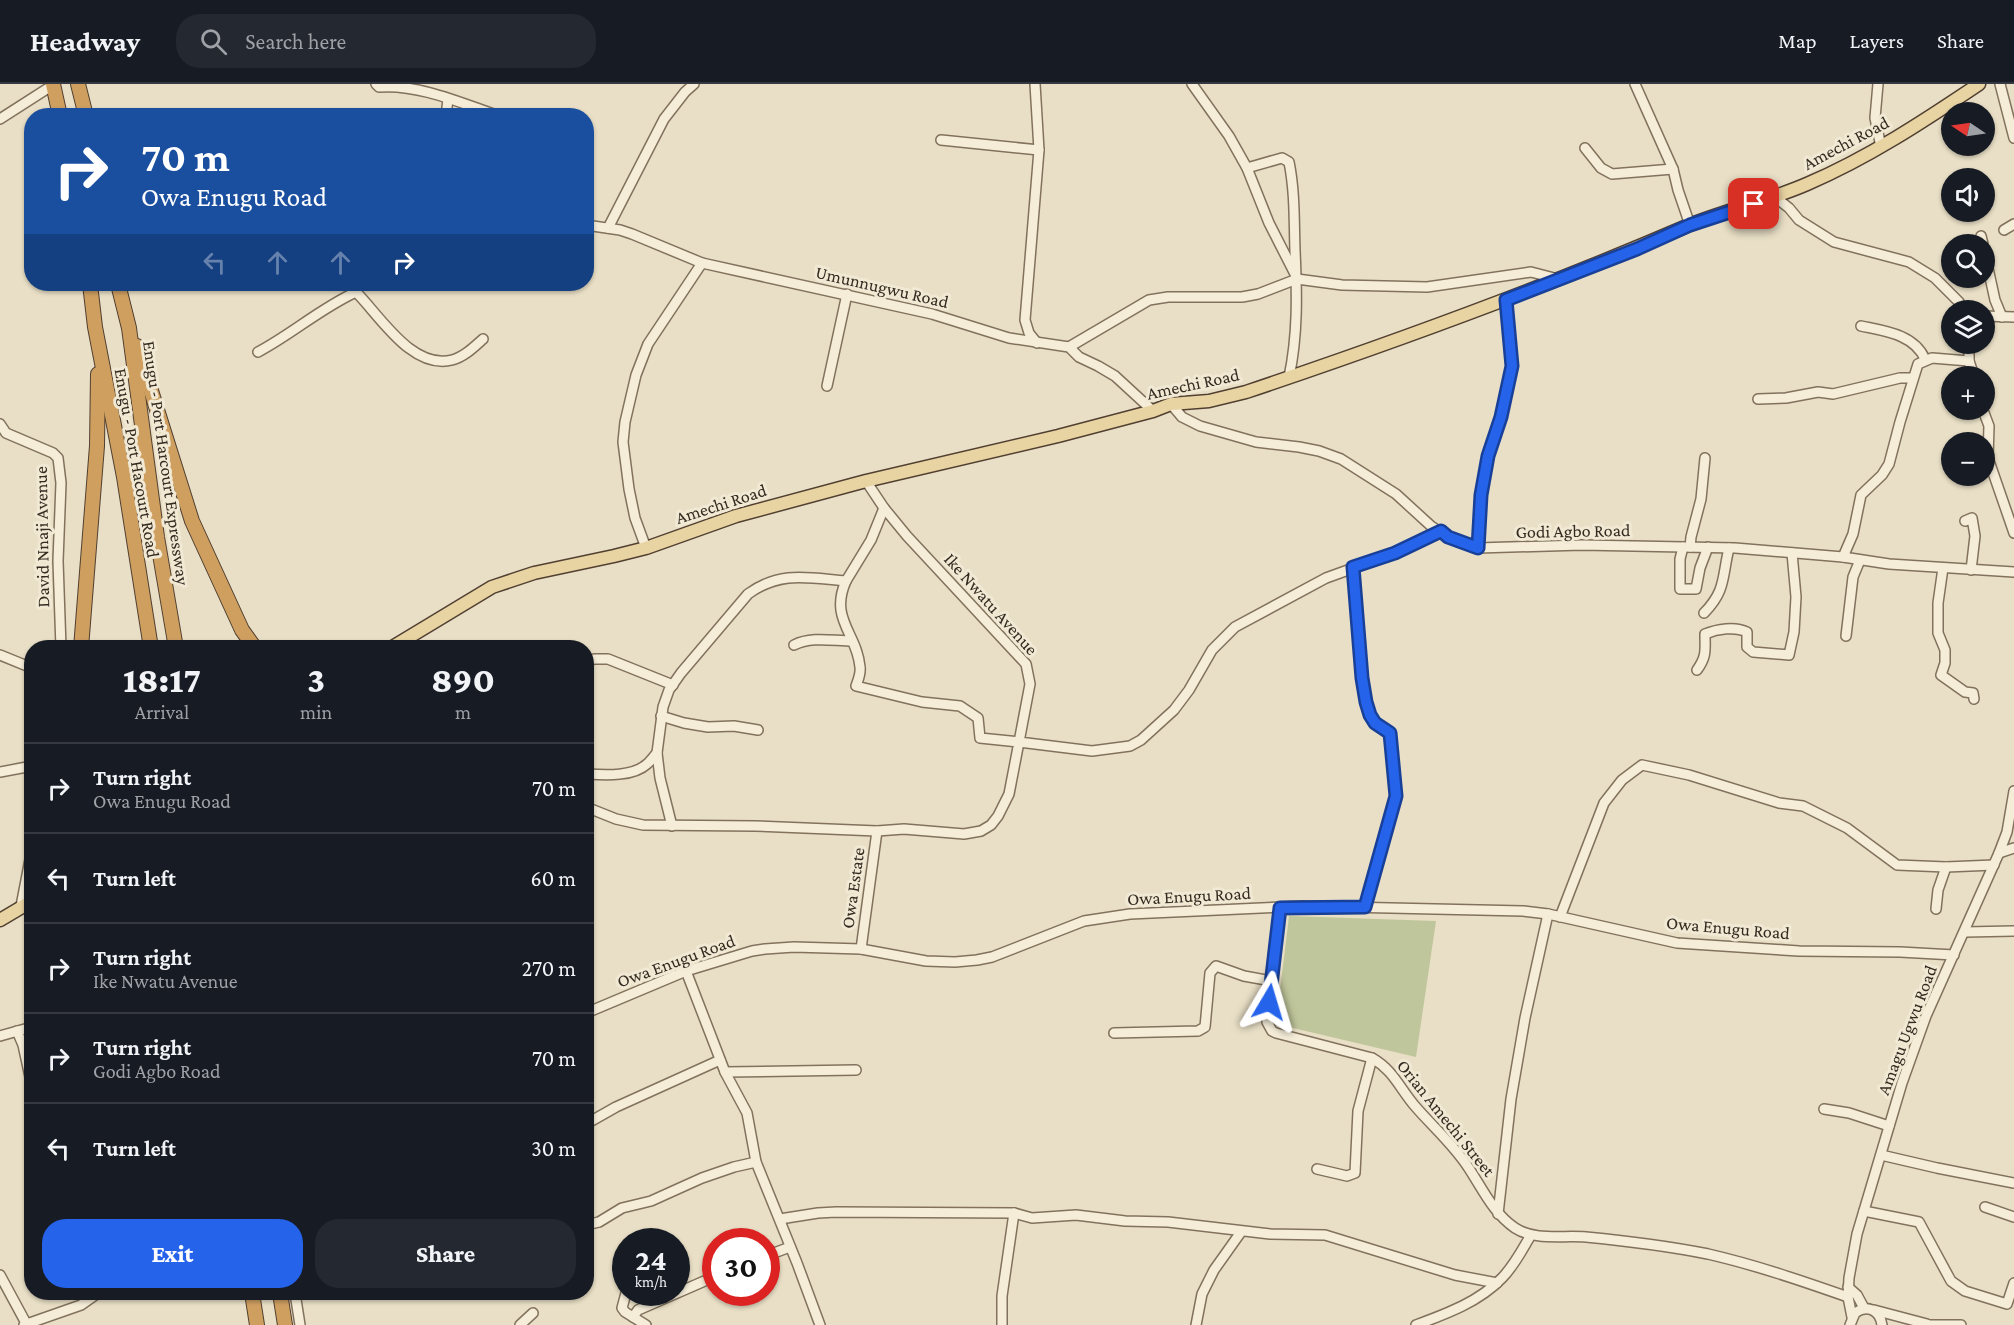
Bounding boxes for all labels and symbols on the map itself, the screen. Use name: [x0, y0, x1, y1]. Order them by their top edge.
north arrow: [1941, 102, 1995, 156]
street label: Amechi Road: [1800, 112, 1893, 174]
pin: [1728, 178, 1779, 229]
street label: Umunnugwu Road: [814, 262, 951, 312]
street label: Enugu - Port Harcourt Expressway: [139, 339, 193, 587]
street label: Amechi Road: [1145, 364, 1242, 404]
street label: Enugu - Port Hacourt Road: [110, 367, 164, 560]
street label: David Nnaji Avenue: [31, 466, 54, 608]
street label: Amechi Road: [673, 480, 769, 528]
street label: Godi Agbo Road: [1515, 520, 1631, 542]
street label: Ike Nwatu Avenue: [940, 549, 1042, 659]
street label: Owa Estate: [837, 846, 869, 930]
street label: Owa Enugu Road: [1127, 883, 1252, 909]
street label: Owa Enugu Road: [1665, 913, 1791, 943]
street label: Owa Enugu Road: [614, 930, 738, 992]
street label: Amagu Ugwu Road: [1873, 962, 1941, 1098]
position arrow: [1237, 970, 1301, 1034]
street label: Orian Amechi Street: [1393, 1056, 1500, 1181]
speed limit sign: 30: [702, 1228, 780, 1306]

